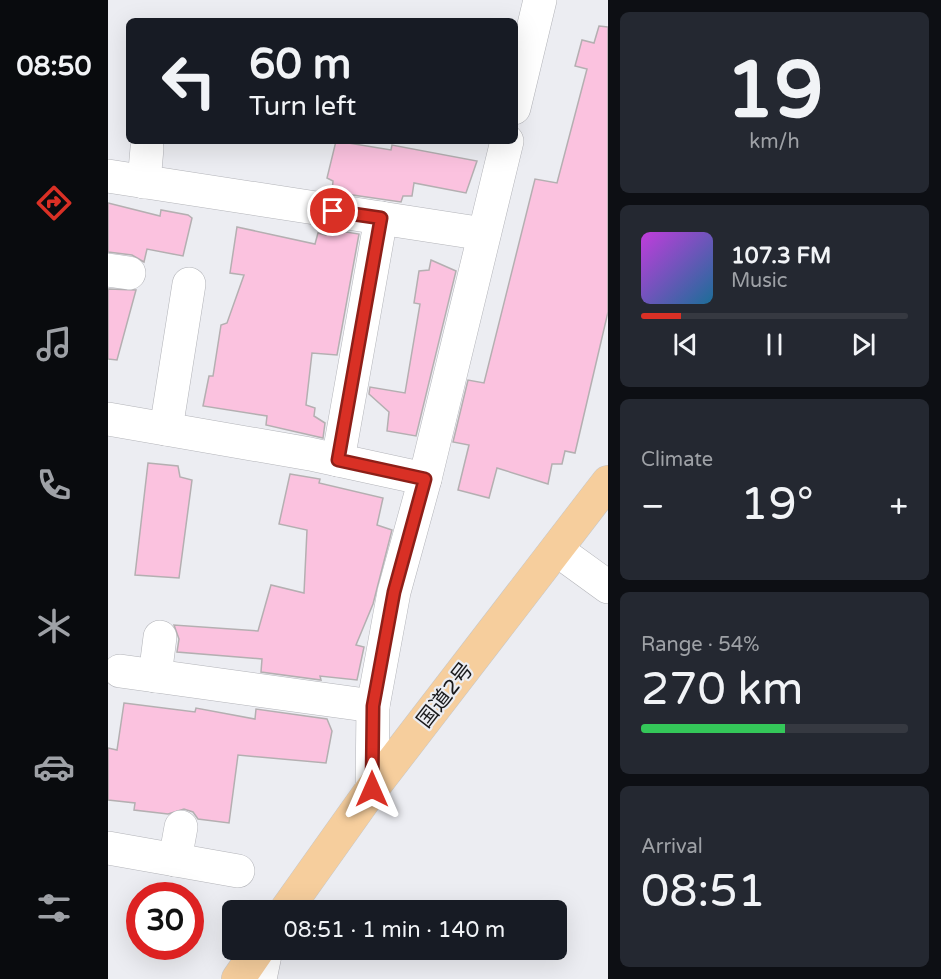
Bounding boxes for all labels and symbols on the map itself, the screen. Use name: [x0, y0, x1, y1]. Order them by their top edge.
pin: [307, 185, 358, 236]
street label: 国道2号: [412, 658, 479, 733]
position arrow: [340, 757, 404, 821]
speed limit sign: 30: [126, 882, 204, 960]

